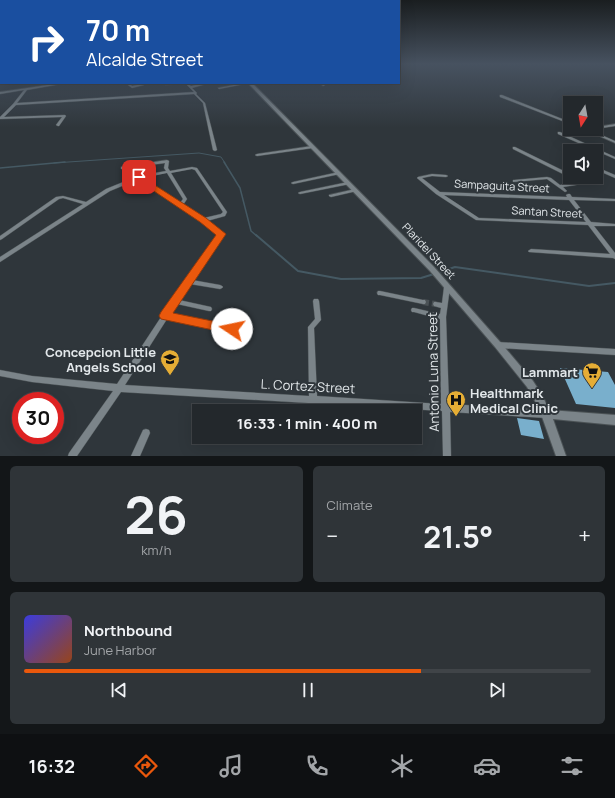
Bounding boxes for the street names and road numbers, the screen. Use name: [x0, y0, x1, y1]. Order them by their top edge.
street label: Sampaguita Street: [454, 176, 550, 195]
street label: Santan Street: [511, 202, 583, 221]
street label: Plaridel Street: [399, 219, 459, 282]
street label: Antonio Luna Street: [423, 312, 443, 432]
street label: L. Cortez Street: [260, 375, 356, 397]

